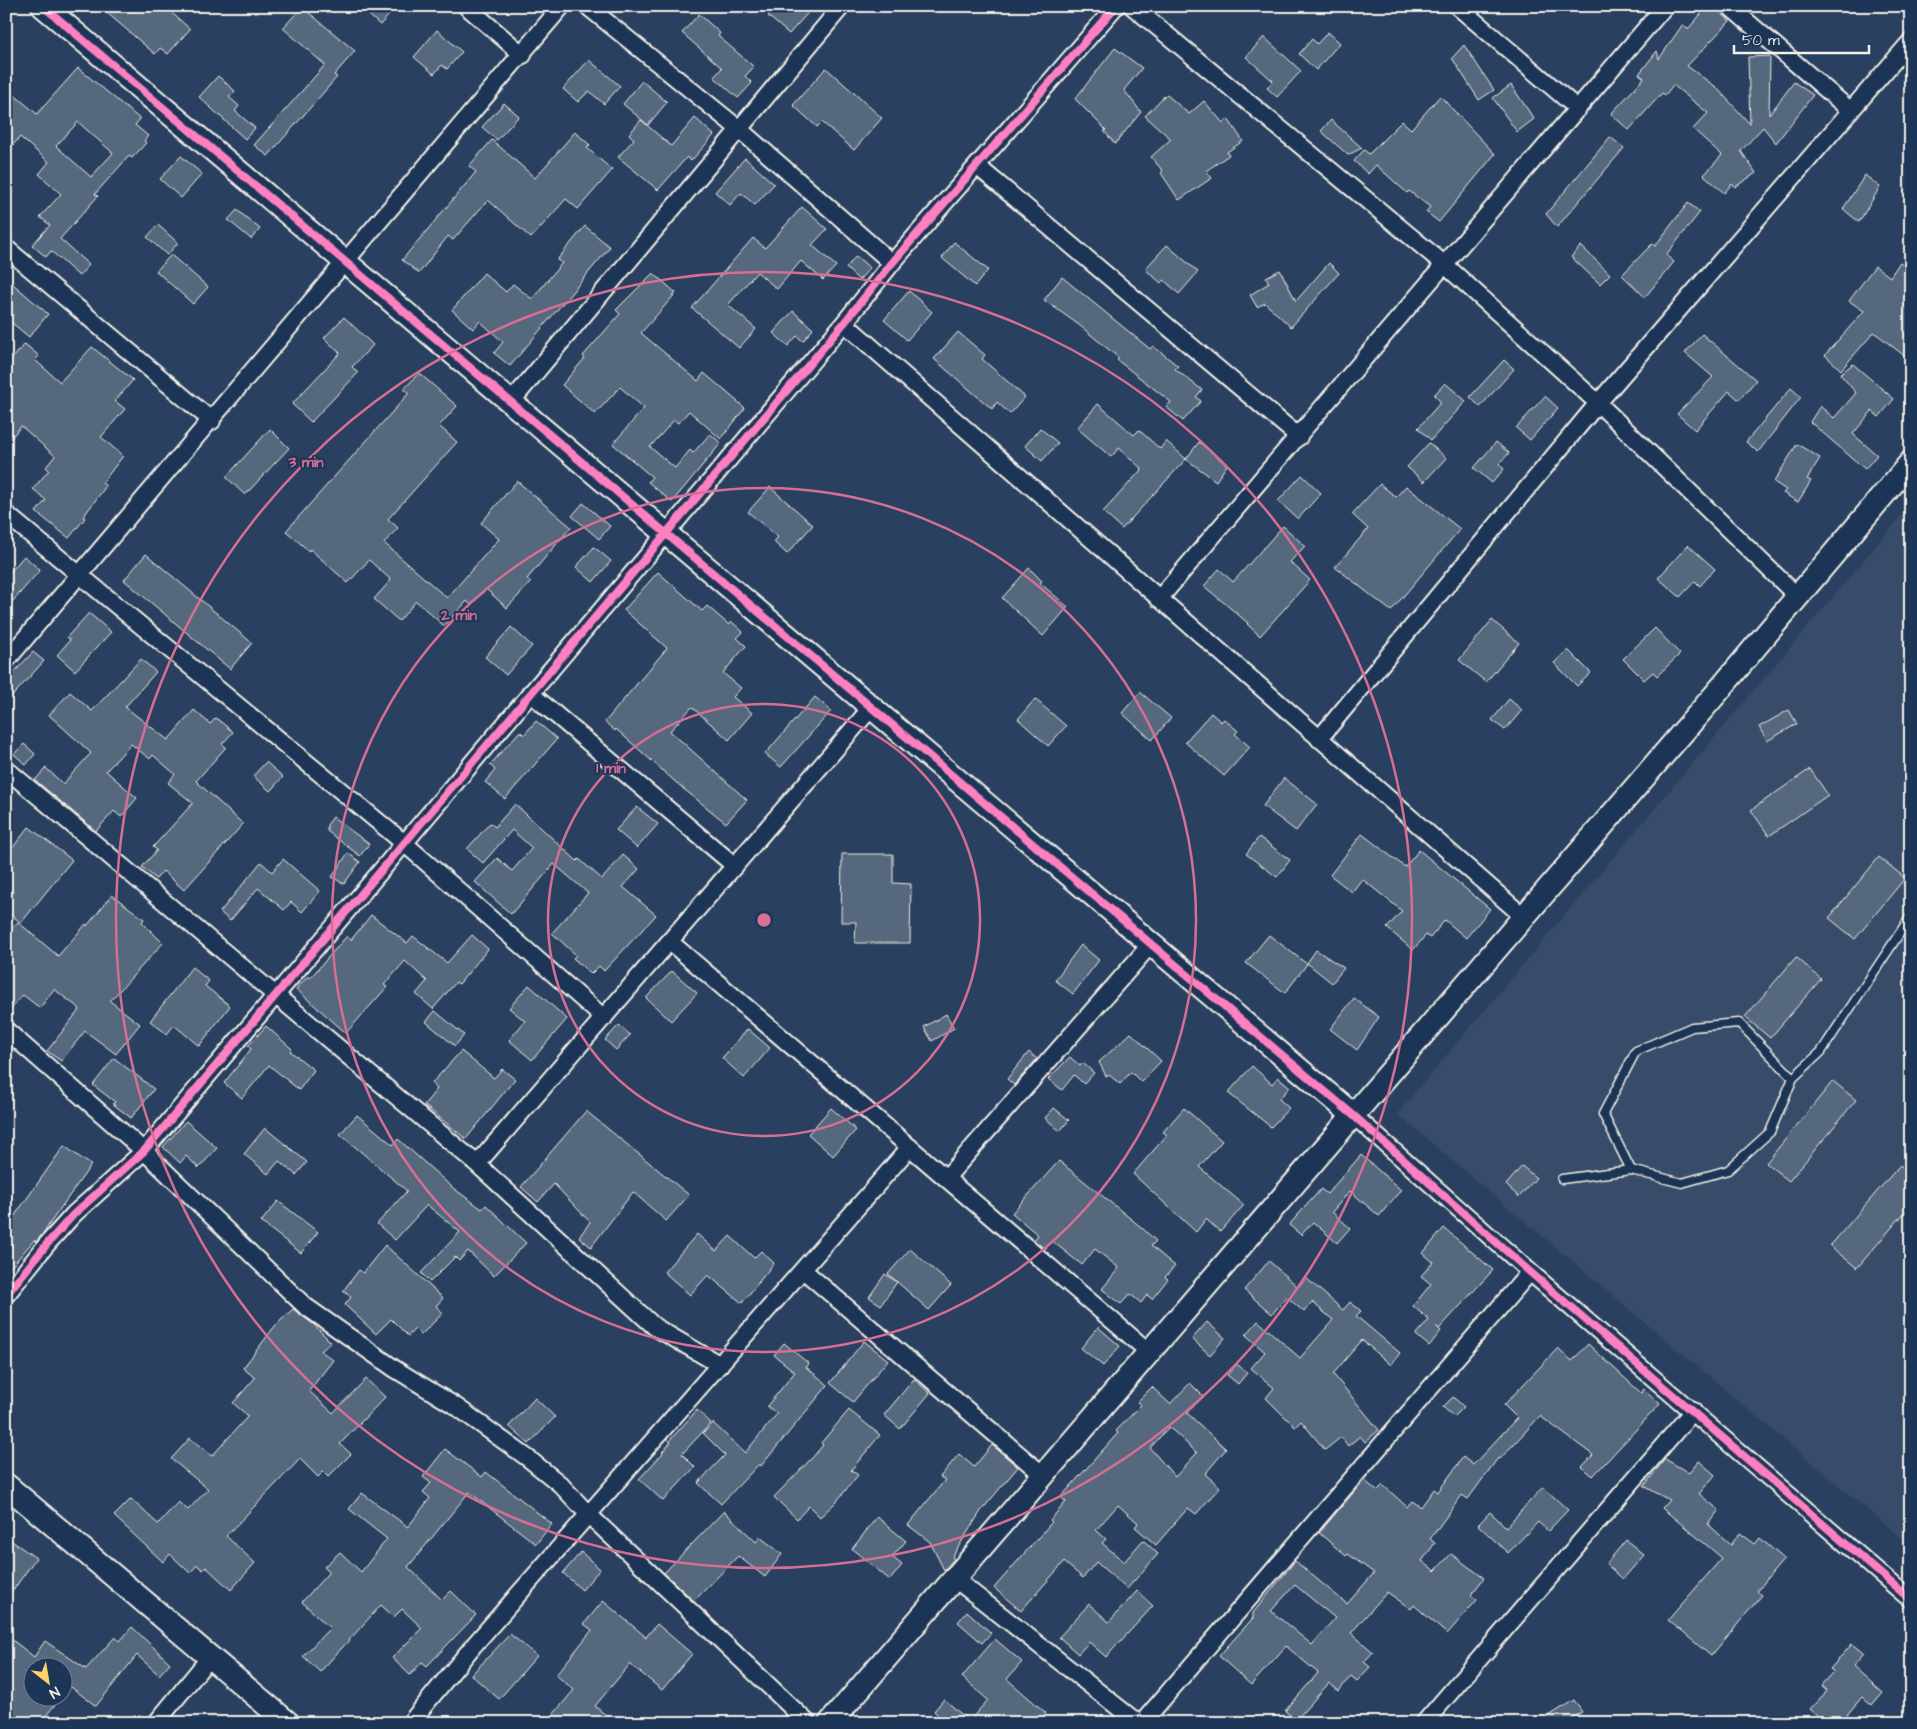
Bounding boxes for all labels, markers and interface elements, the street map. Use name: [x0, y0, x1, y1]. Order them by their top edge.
scale bar: [1734, 22, 1870, 54]
text: 50 m: [1742, 30, 1780, 51]
text: 3 min: [287, 452, 324, 473]
text: 2 min: [440, 605, 478, 626]
text: 1 min: [596, 758, 626, 779]
centre of rings: [755, 911, 773, 929]
north arrow: [22, 1656, 72, 1706]
text: N: [45, 1681, 63, 1703]

